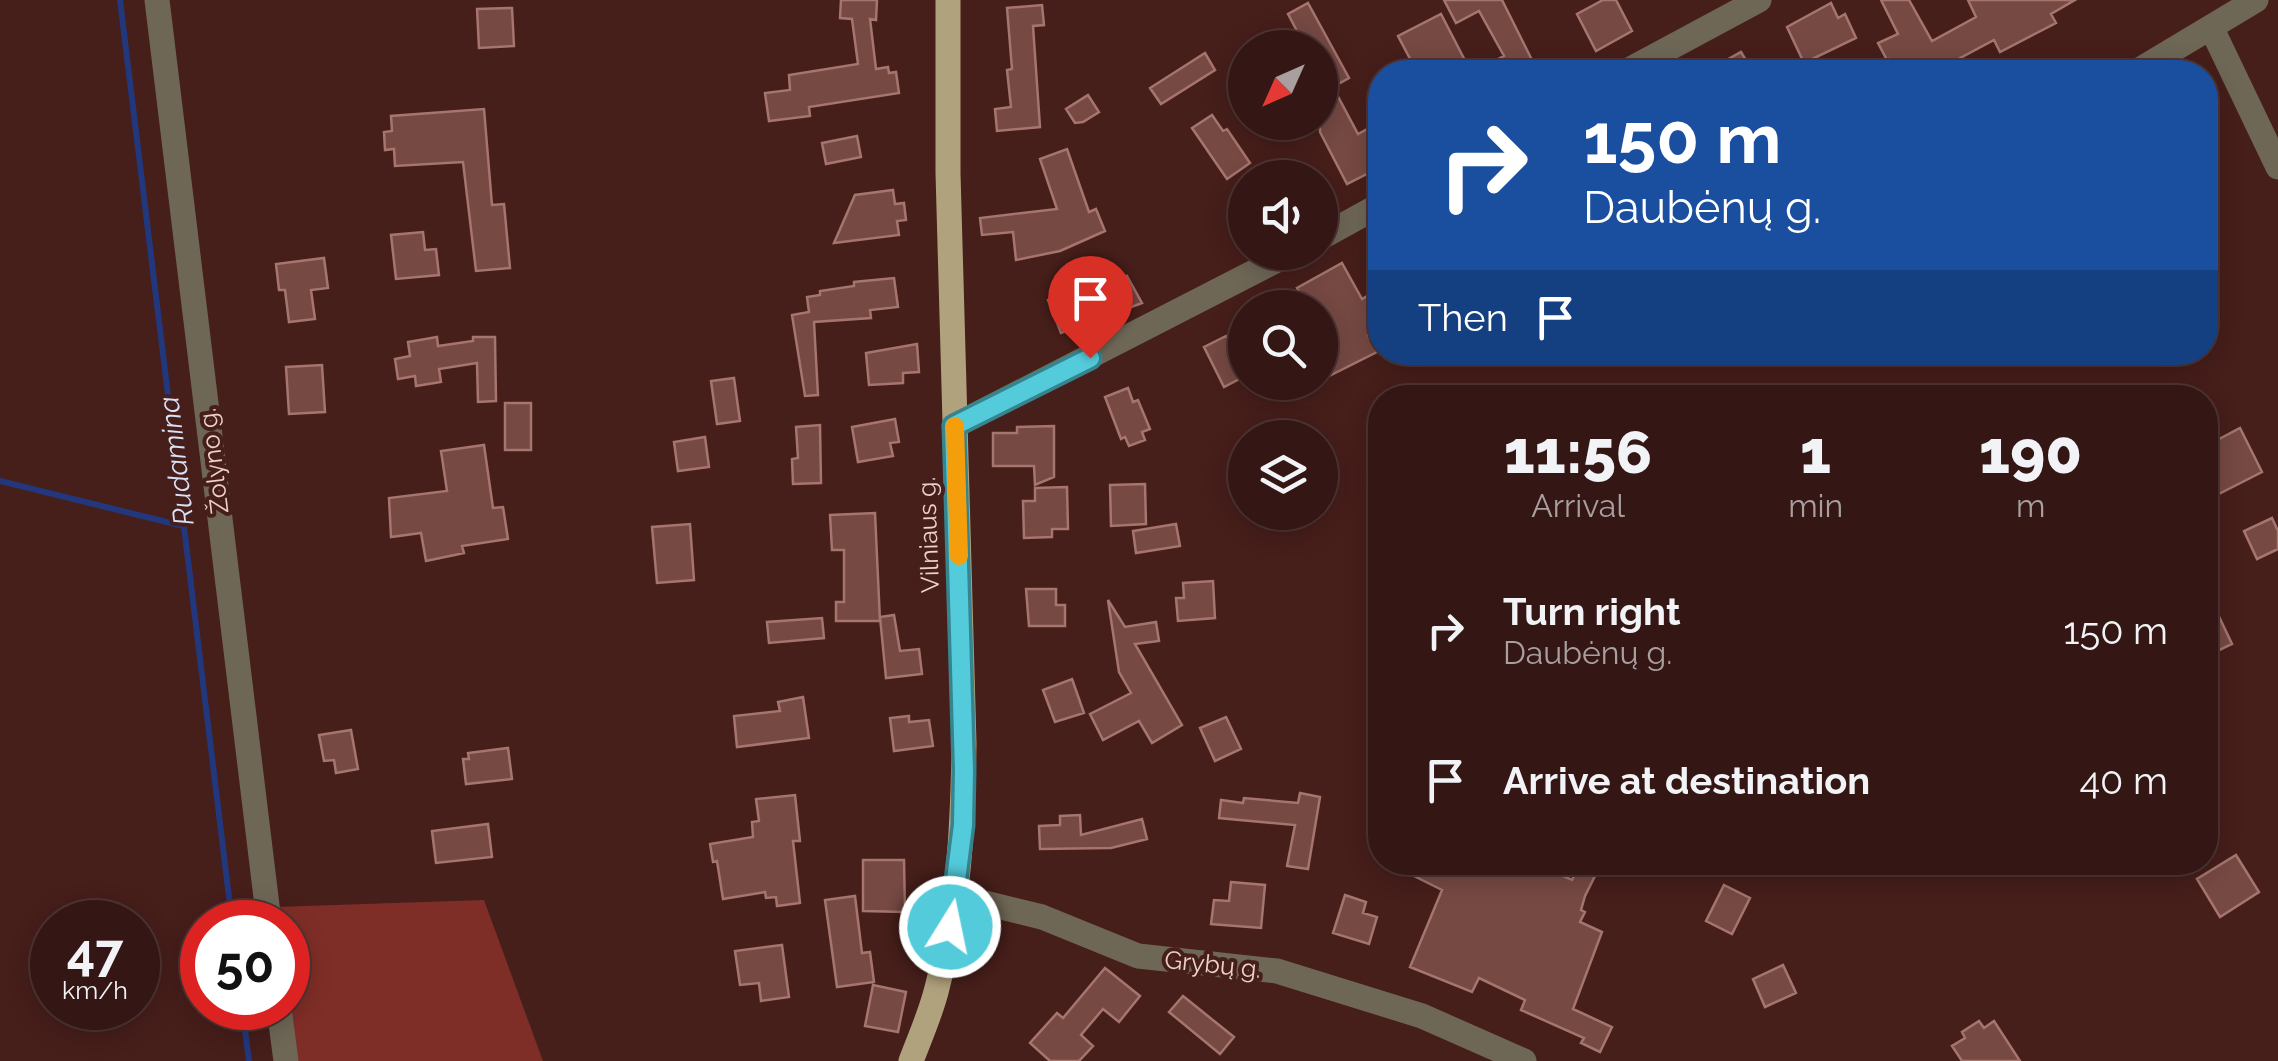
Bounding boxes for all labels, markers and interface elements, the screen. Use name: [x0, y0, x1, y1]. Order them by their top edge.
north arrow: [1228, 30, 1338, 140]
map controls: [1228, 30, 1338, 530]
text: 150 m: [1583, 97, 1781, 179]
icon: right: [1418, 100, 1548, 230]
button: sound: [1228, 160, 1338, 270]
text: Daubėnų g.: [1583, 181, 1821, 234]
pin: [1048, 256, 1133, 359]
icon: arrive: [1063, 271, 1118, 326]
button: search: [1228, 290, 1338, 400]
icon: arrive: [1528, 290, 1583, 345]
text: Then: [1418, 295, 1508, 340]
water label: Rudamina: [152, 395, 201, 527]
street label: Žolyno g.: [192, 406, 234, 516]
text: 11:56: [1504, 417, 1652, 487]
text: 1: [1800, 417, 1831, 487]
text: 190: [1979, 417, 2082, 487]
button: layers: [1228, 420, 1338, 530]
street label: Vilniaus g.: [911, 476, 945, 594]
text: Arrival: [1531, 487, 1625, 524]
text: min: [1788, 487, 1843, 524]
text: m: [2016, 487, 2045, 524]
text: Turn right: [1503, 589, 1680, 634]
icon: right: [1418, 603, 1473, 658]
text: 150 m: [2063, 608, 2168, 653]
text: Daubėnų g.: [1503, 634, 1672, 671]
icon: arrive: [1418, 753, 1473, 808]
text: Arrive at destination: [1503, 758, 1870, 803]
text: 40 m: [2079, 758, 2168, 803]
position arrow: [898, 875, 1002, 979]
speed limit sign: 50: [180, 900, 310, 1030]
text: 47: [67, 923, 123, 982]
street label: Grybų g.: [1163, 944, 1263, 984]
text: km/h: [62, 975, 128, 1005]

